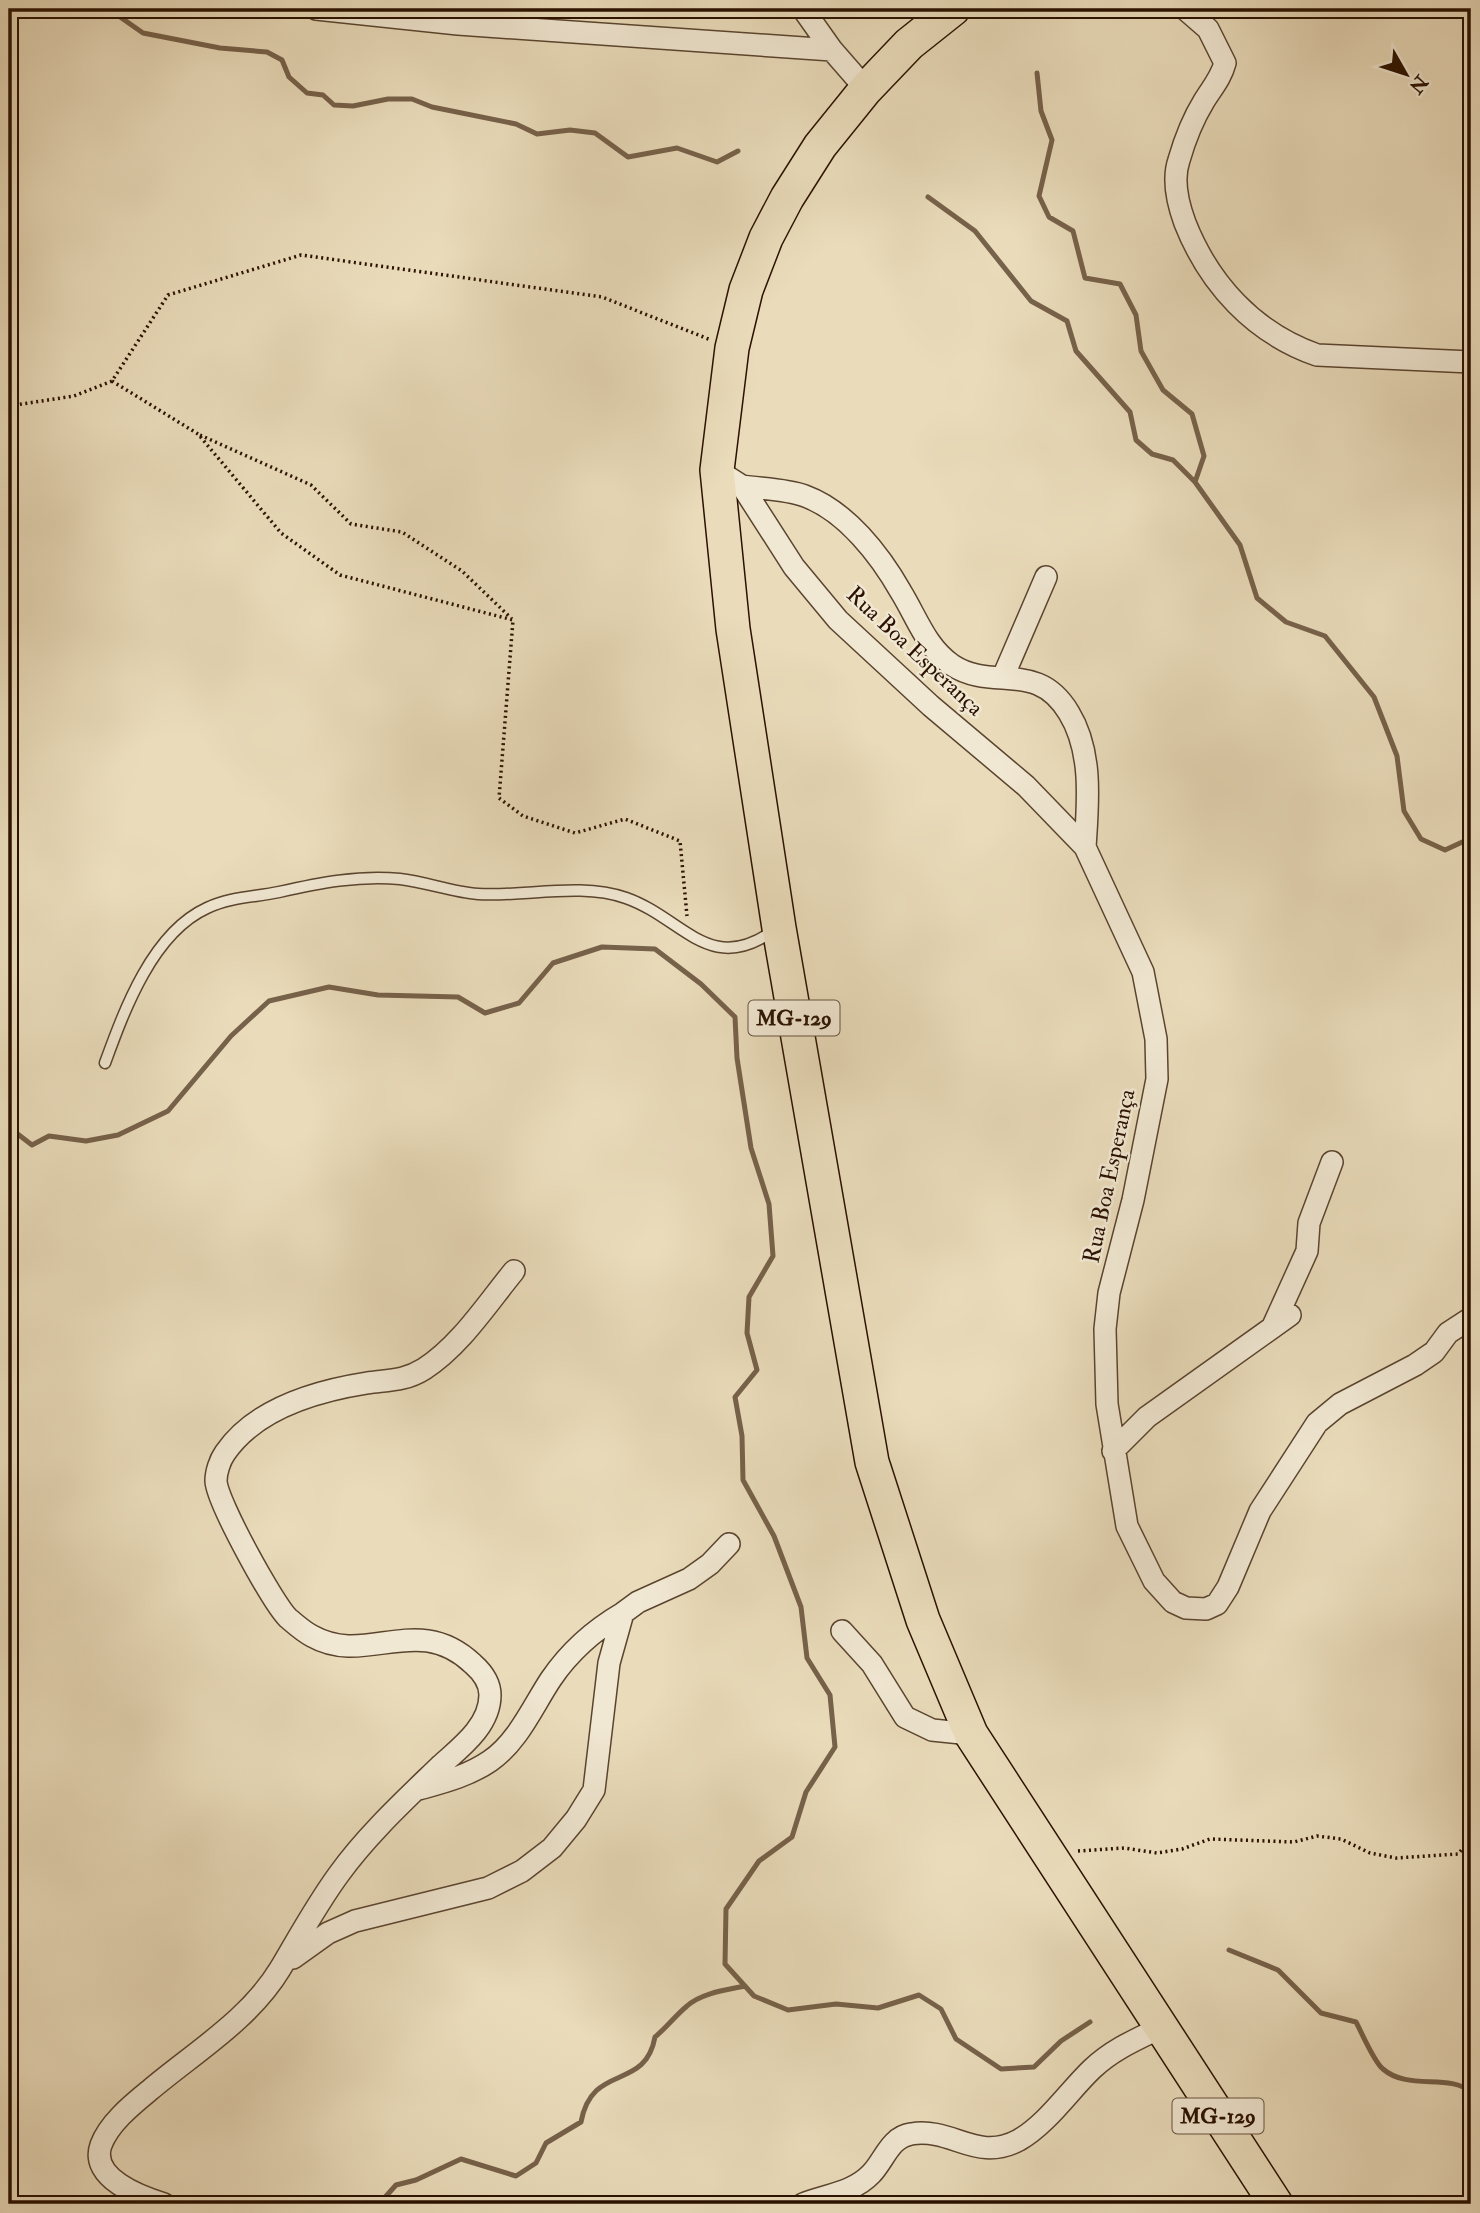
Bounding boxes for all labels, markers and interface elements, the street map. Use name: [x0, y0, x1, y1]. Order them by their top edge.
north arrow: [1372, 38, 1442, 108]
text: N: [1403, 69, 1434, 99]
street label: Rua Boa Esperança: [840, 580, 990, 723]
road number: MG-129: [748, 1000, 840, 1036]
street label: Rua Boa Esperança: [1076, 1086, 1143, 1266]
road number: MG-129: [1172, 2098, 1264, 2134]

